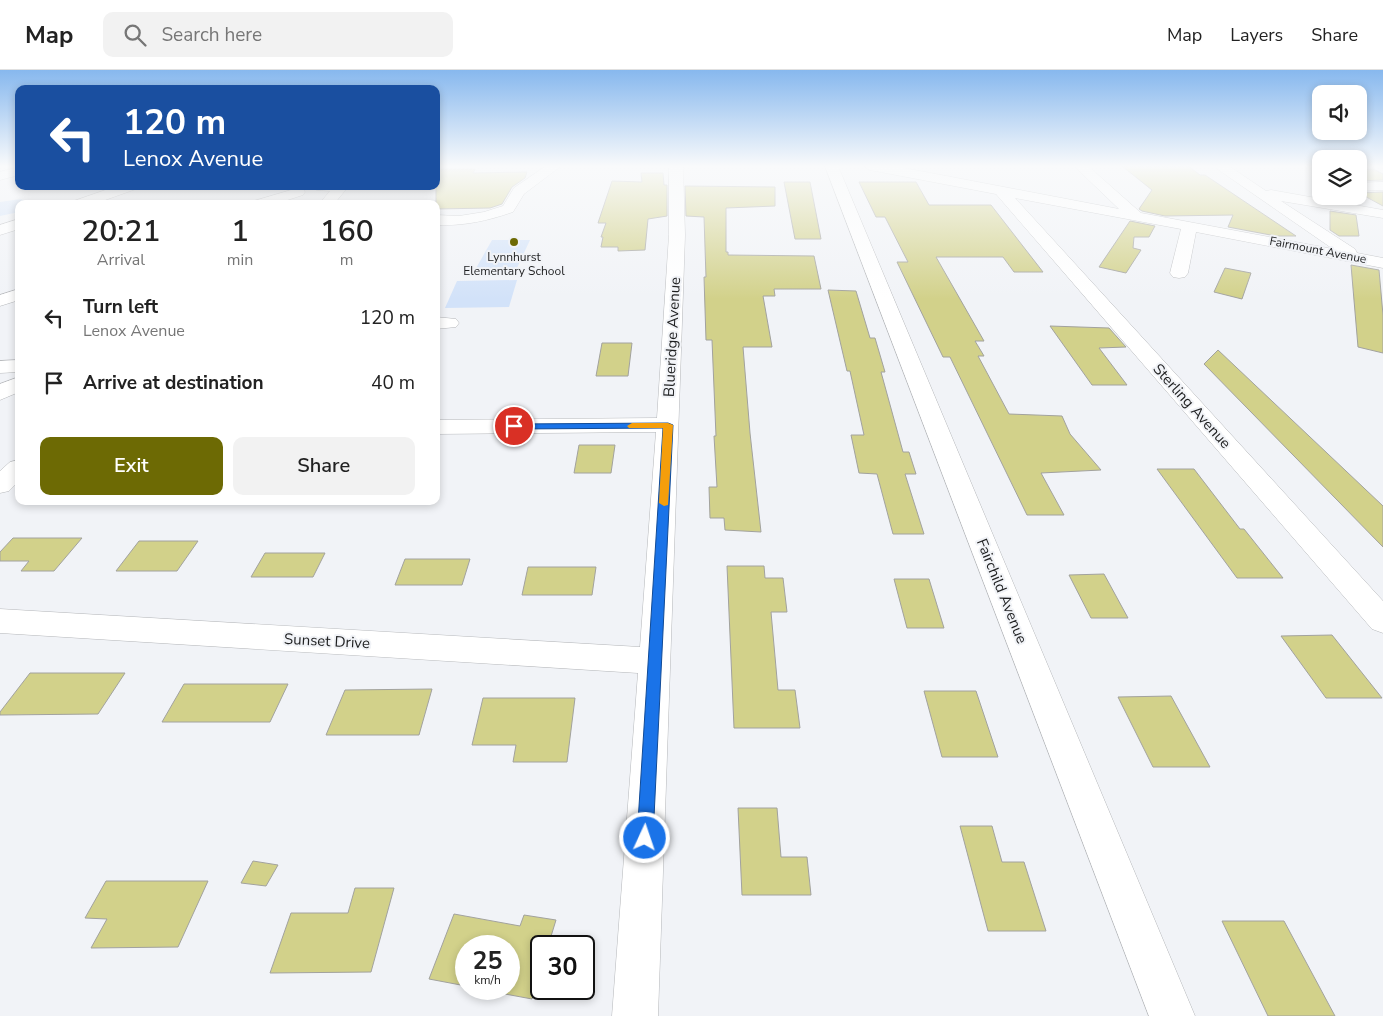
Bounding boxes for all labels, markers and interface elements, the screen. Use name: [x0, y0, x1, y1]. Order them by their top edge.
search box: [103, 12, 453, 57]
text: Map: [25, 19, 73, 51]
icon: search: [121, 21, 149, 49]
text: Search here: [161, 22, 262, 48]
text: Map: [1167, 23, 1202, 47]
text: Layers: [1230, 23, 1283, 47]
text: Share: [1311, 23, 1358, 47]
map controls: [1312, 85, 1367, 205]
button: sound: [1312, 85, 1367, 140]
text: 120 m: [123, 99, 226, 146]
icon: left: [40, 105, 105, 170]
text: Lenox Avenue: [123, 144, 263, 174]
button: layers: [1312, 150, 1367, 205]
text: 20:21: [81, 211, 160, 252]
text: 1: [231, 211, 249, 252]
text: 160: [320, 211, 374, 252]
street label: Fairmount Avenue: [1268, 233, 1368, 267]
marker: Lynnhurst Elementary School: [508, 236, 520, 248]
text: Arrival: [97, 249, 145, 271]
text: min: [227, 249, 253, 271]
text: m: [340, 249, 354, 271]
place label: Lynnhurst Elementary School: [463, 249, 565, 279]
street label: Blueridge Avenue: [659, 276, 685, 398]
text: Turn left: [83, 294, 158, 320]
icon: left: [40, 304, 68, 332]
text: 120 m: [360, 305, 415, 331]
text: Lenox Avenue: [83, 320, 185, 342]
street label: Sterling Avenue: [1148, 359, 1236, 453]
icon: arrive: [40, 369, 68, 397]
text: Arrive at destination: [83, 370, 264, 396]
text: 40 m: [371, 370, 415, 396]
pin: [493, 405, 535, 447]
icon: arrive: [500, 412, 528, 440]
button: Exit: [40, 437, 223, 495]
button: Share: [233, 437, 415, 495]
street label: Fairchild Avenue: [972, 536, 1032, 646]
street label: Sunset Drive: [284, 629, 370, 653]
position arrow: [618, 811, 670, 863]
speed limit sign: 30: [530, 935, 595, 1000]
text: 25: [472, 944, 503, 978]
text: km/h: [474, 972, 501, 988]

